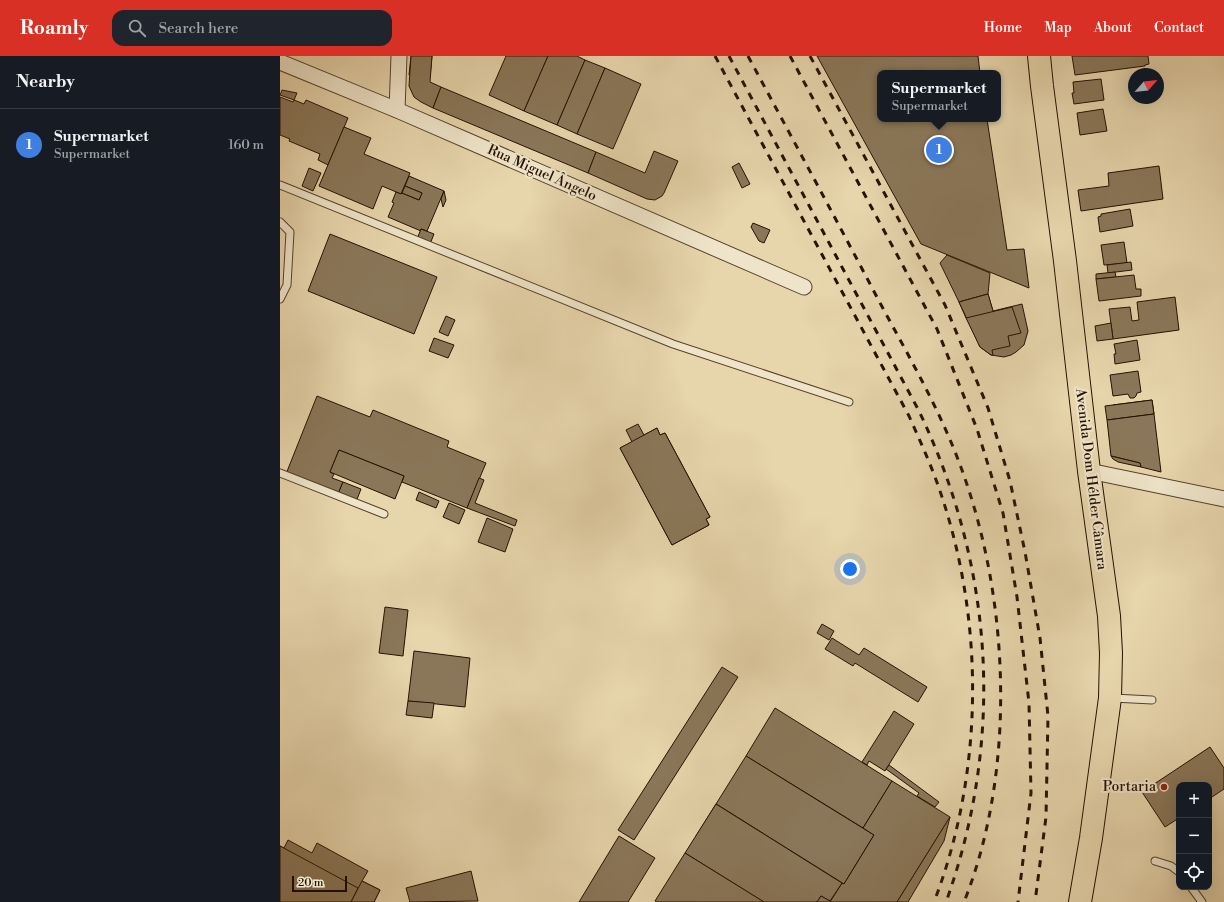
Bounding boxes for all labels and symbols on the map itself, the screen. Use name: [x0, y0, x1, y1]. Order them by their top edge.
north arrow: [1128, 68, 1164, 104]
pin: 1: [926, 135, 952, 165]
street label: Rua Miguel Ângelo: [484, 139, 601, 205]
street label: Avenida Dom Hélder Câmara: [1071, 386, 1111, 572]
your location: [840, 559, 860, 579]
place label: Portaria: [1103, 778, 1157, 796]
marker: Portaria: [1159, 782, 1169, 792]
scale bar: [292, 874, 347, 893]

